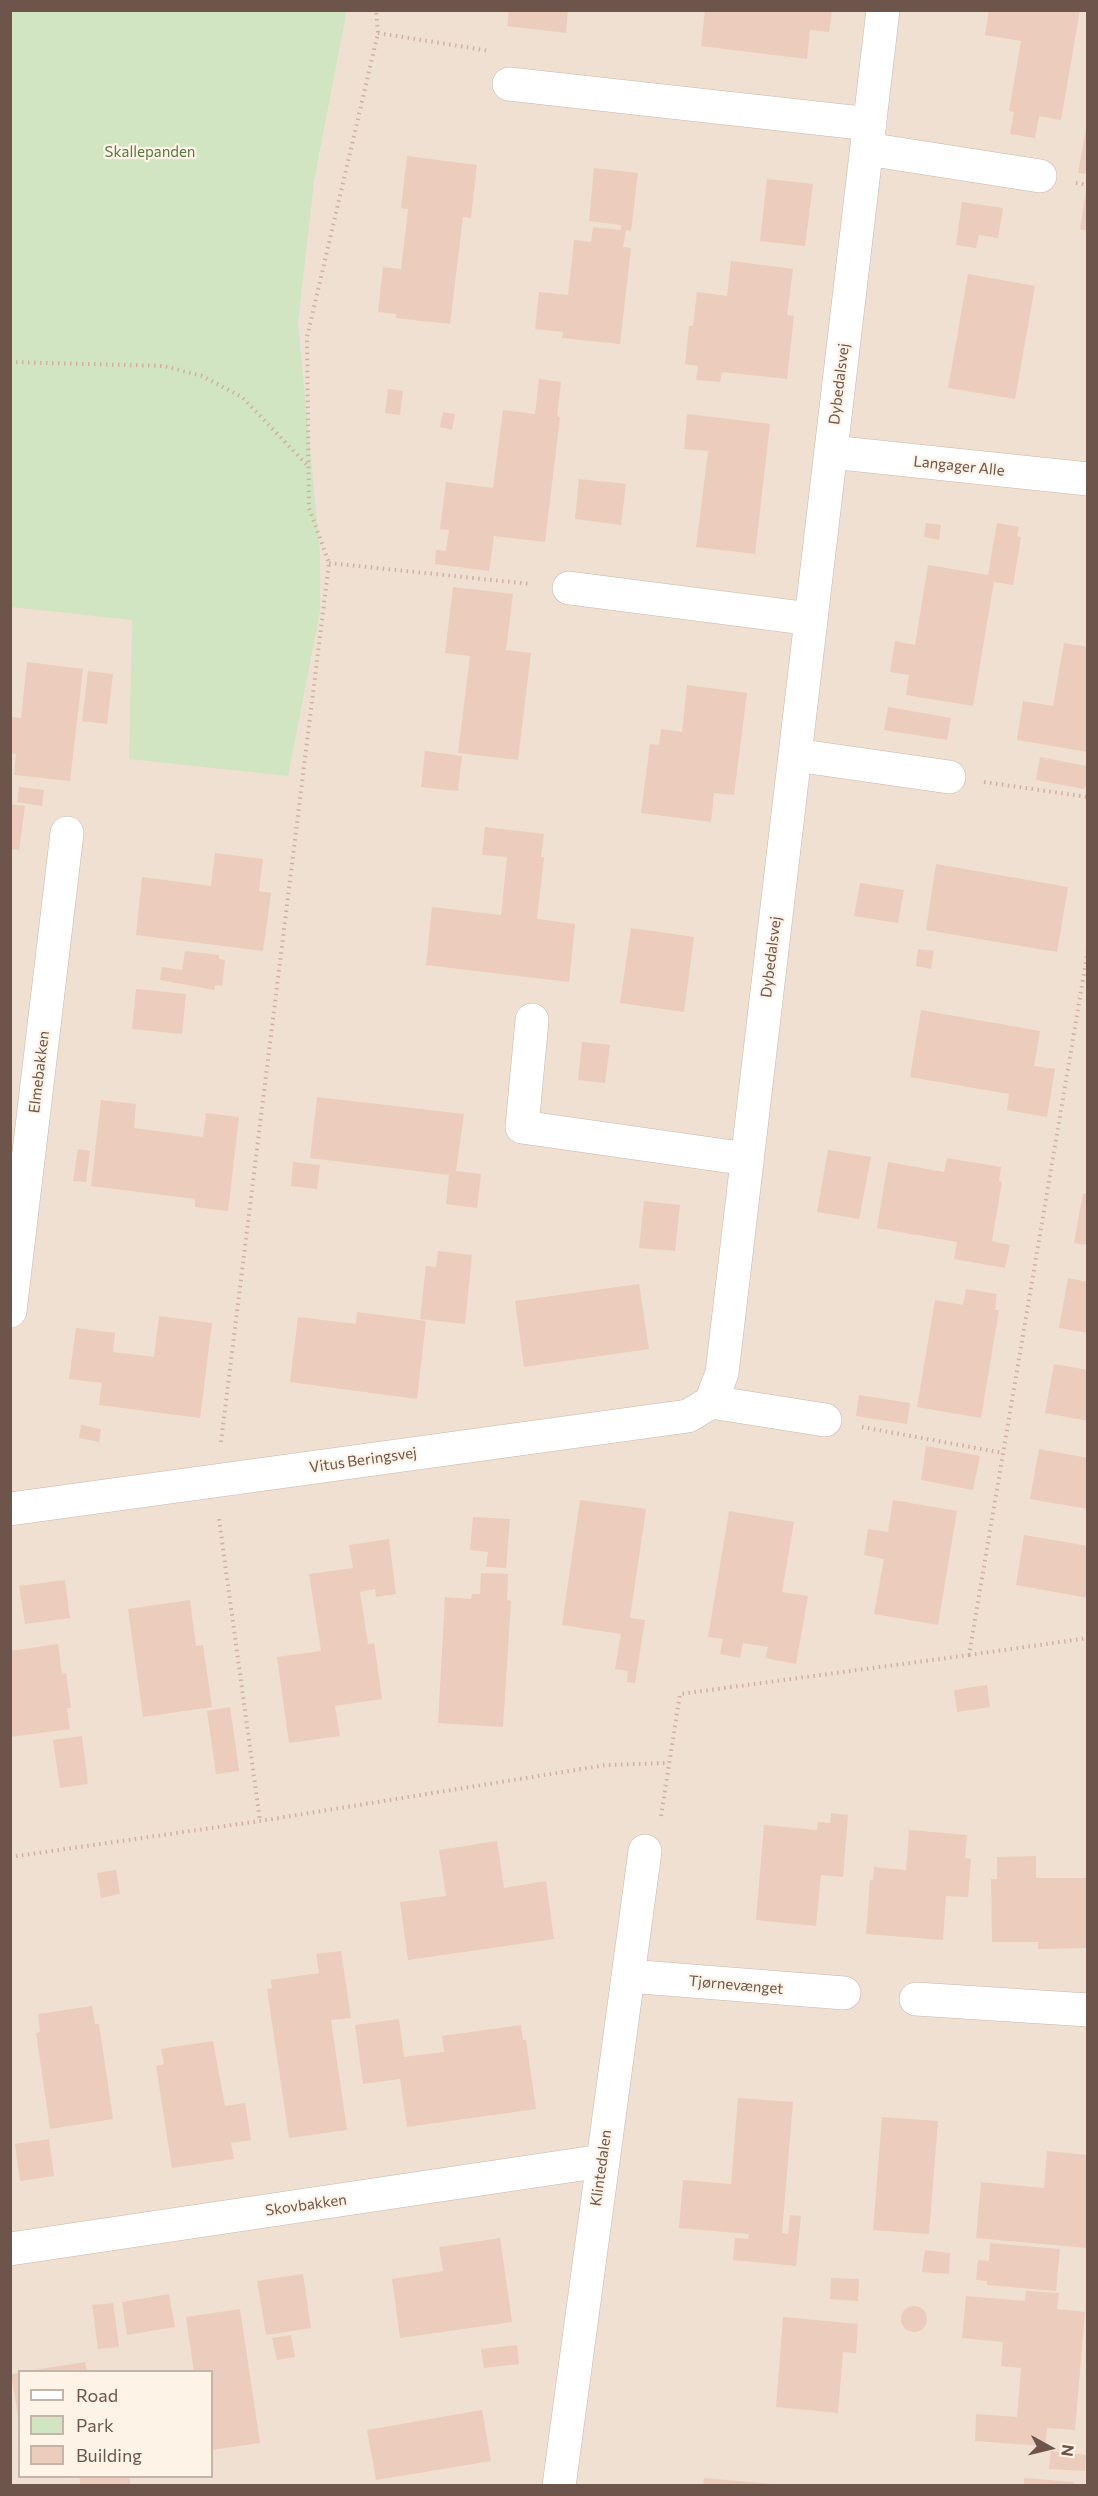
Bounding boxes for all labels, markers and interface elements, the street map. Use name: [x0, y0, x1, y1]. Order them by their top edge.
park label: Skallepanden: [105, 143, 195, 161]
street label: Dybedalsvej: [825, 342, 853, 426]
street label: Langager Alle: [913, 452, 1005, 480]
street label: Dybedalsvej: [757, 915, 785, 999]
street label: Elmebakken: [25, 1030, 53, 1114]
street label: Vitus Beringsvej: [308, 1444, 418, 1476]
street label: Tjørnevænget: [688, 1972, 784, 1998]
street label: Klintedalen: [587, 2129, 615, 2207]
street label: Skovbakken: [264, 2190, 348, 2220]
legend: [18, 2370, 213, 2478]
text: Road: [76, 2384, 118, 2406]
text: Park: [76, 2414, 114, 2436]
north arrow: [1020, 2418, 1080, 2478]
text: N: [1058, 2443, 1079, 2458]
text: Building: [76, 2444, 142, 2466]

